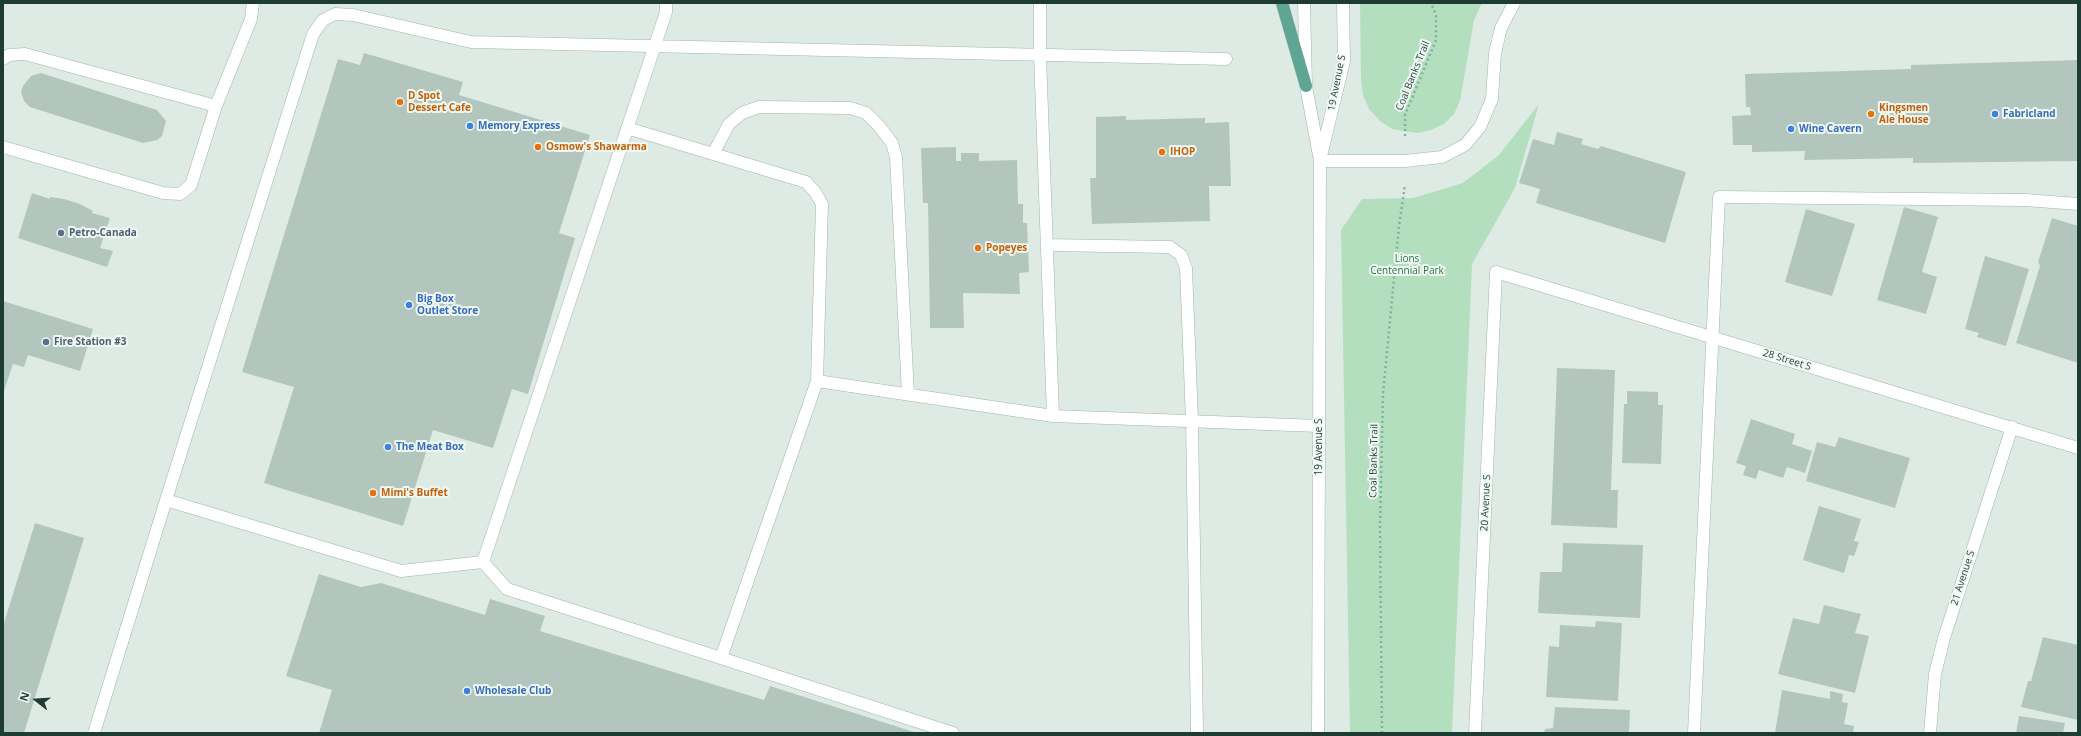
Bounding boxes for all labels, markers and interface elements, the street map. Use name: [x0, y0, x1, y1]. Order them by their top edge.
street label: Coal Banks Trail: [1394, 39, 1432, 113]
street label: 19 Avenue S: [1326, 54, 1348, 112]
place label: D Spot Dessert Cafe: [408, 90, 471, 114]
marker: D Spot Dessert Cafe: [395, 97, 405, 107]
place label: Kingsmen Ale House: [1879, 102, 1929, 126]
place label: Fabricland: [2003, 108, 2056, 120]
marker: Kingsmen Ale House: [1866, 109, 1876, 119]
marker: Fabricland: [1990, 109, 2000, 119]
place label: Memory Express: [478, 120, 560, 132]
marker: Memory Express: [465, 121, 475, 131]
place label: Wine Cavern: [1799, 123, 1862, 135]
marker: Wine Cavern: [1786, 124, 1796, 134]
place label: Osmow's Shawarma: [546, 141, 647, 153]
marker: Osmow's Shawarma: [533, 142, 543, 152]
place label: IHOP: [1170, 146, 1195, 158]
marker: IHOP: [1157, 147, 1167, 157]
place label: Petro-Canada: [69, 227, 137, 239]
marker: Petro-Canada: [56, 228, 66, 238]
place label: Popeyes: [986, 242, 1027, 254]
marker: Popeyes: [973, 243, 983, 253]
park label: Lions Centennial Park: [1370, 253, 1444, 276]
place label: Big Box Outlet Store: [417, 293, 478, 316]
marker: Big Box Outlet Store: [404, 300, 414, 310]
place label: Fire Station #3: [54, 336, 126, 348]
marker: Fire Station #3: [41, 337, 51, 347]
street label: 28 Street S: [1761, 347, 1813, 373]
street label: 19 Avenue S: [1313, 419, 1325, 475]
street label: Coal Banks Trail: [1367, 424, 1381, 498]
place label: The Meat Box: [396, 441, 464, 453]
marker: The Meat Box: [383, 442, 393, 452]
street label: 20 Avenue S: [1479, 474, 1493, 532]
place label: Mimi's Buffet: [381, 487, 448, 499]
marker: Mimi's Buffet: [368, 488, 378, 498]
street label: 21 Avenue S: [1948, 549, 1978, 607]
north arrow: [16, 680, 56, 720]
place label: Wholesale Club: [475, 685, 551, 697]
marker: Wholesale Club: [462, 686, 472, 696]
text: N: [16, 690, 33, 703]

